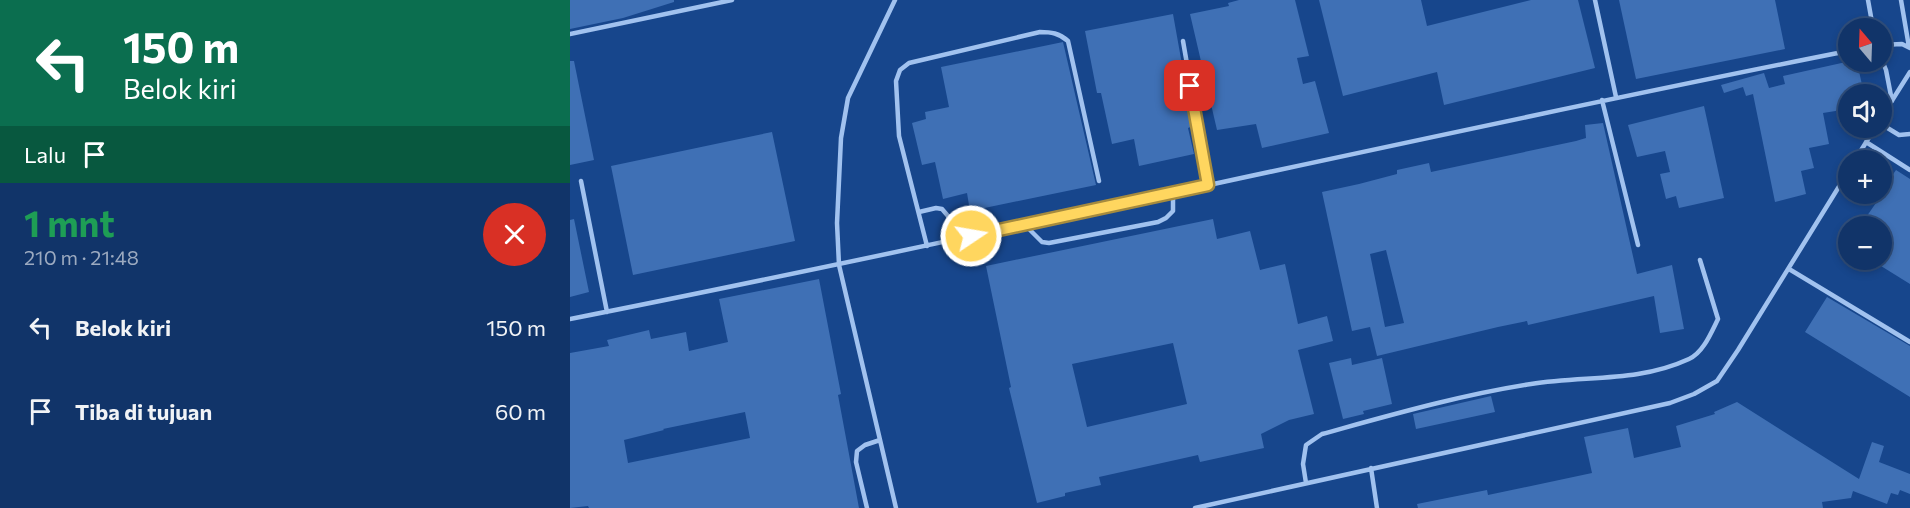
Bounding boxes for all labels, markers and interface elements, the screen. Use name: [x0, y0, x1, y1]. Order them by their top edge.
north arrow: [1838, 18, 1892, 72]
map controls: [1838, 18, 1892, 270]
text: 150 m: [123, 20, 239, 72]
icon: left: [24, 24, 102, 102]
pin: [1164, 60, 1215, 111]
icon: arrive: [1173, 69, 1206, 102]
text: Belok kiri: [123, 72, 237, 105]
button: sound: [1838, 84, 1892, 138]
icon: arrive: [78, 138, 111, 171]
text: Lalu: [24, 141, 66, 168]
button: +: [1838, 150, 1892, 204]
text: 1 mnt: [24, 200, 115, 244]
button: close: [483, 203, 546, 266]
position arrow: [939, 204, 1003, 268]
button: −: [1838, 216, 1892, 270]
text: 210 m · 21:48: [24, 245, 139, 269]
icon: left: [24, 311, 57, 344]
text: Belok kiri: [75, 314, 171, 341]
text: 150 m: [486, 314, 546, 341]
icon: arrive: [24, 395, 57, 428]
text: Tiba di tujuan: [75, 398, 212, 425]
text: 60 m: [495, 398, 546, 425]

